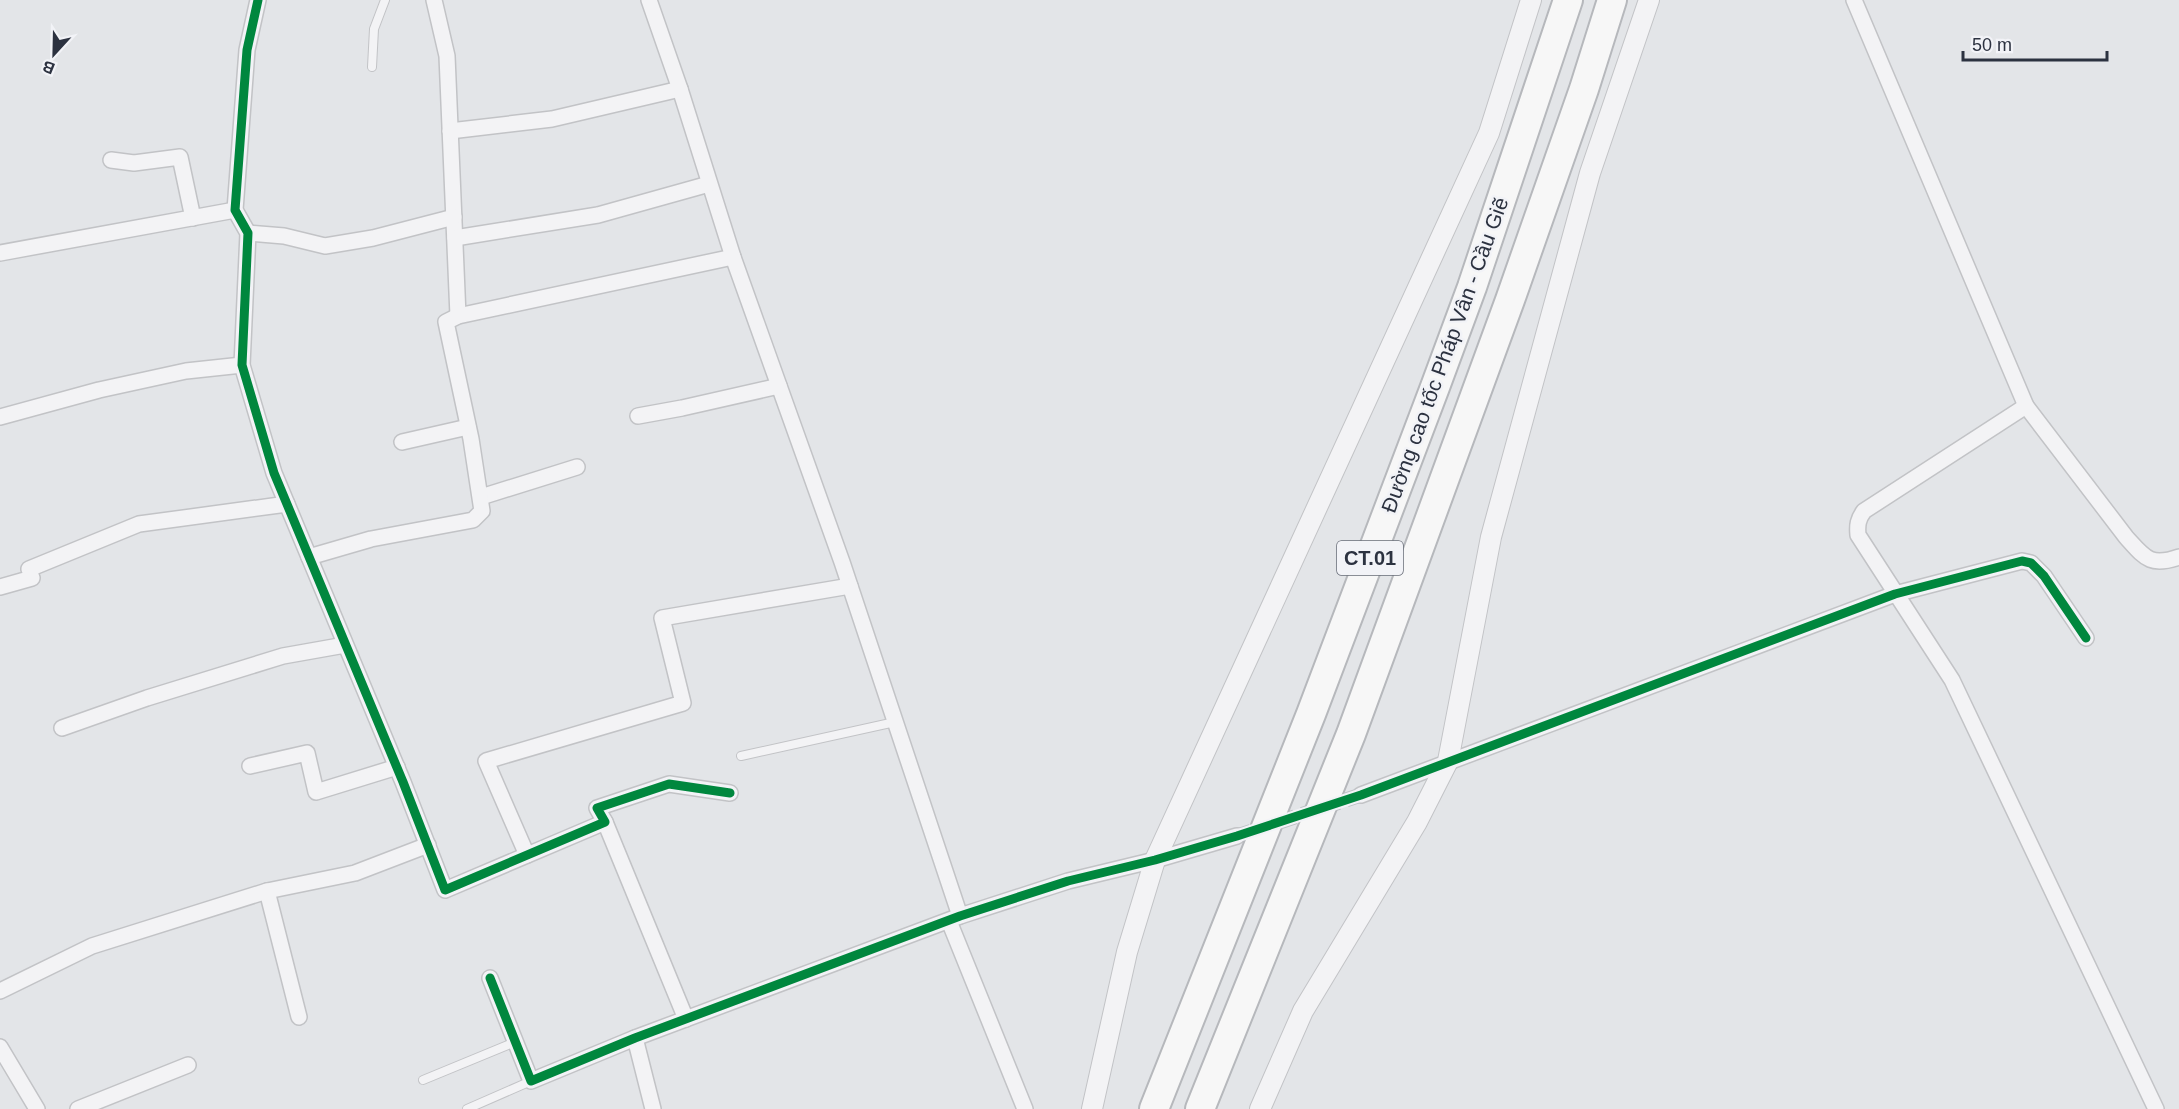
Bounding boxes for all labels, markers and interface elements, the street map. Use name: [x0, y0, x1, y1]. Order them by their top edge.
north arrow: [24, 24, 84, 84]
scale bar: [1963, 24, 2107, 62]
text: 50 m: [1972, 35, 2012, 55]
text: B: [40, 57, 57, 77]
street label: Đường cao tốc Pháp Vân - Cầu Giẽ: [1377, 194, 1512, 516]
road number: CT.01: [1337, 541, 1403, 575]

